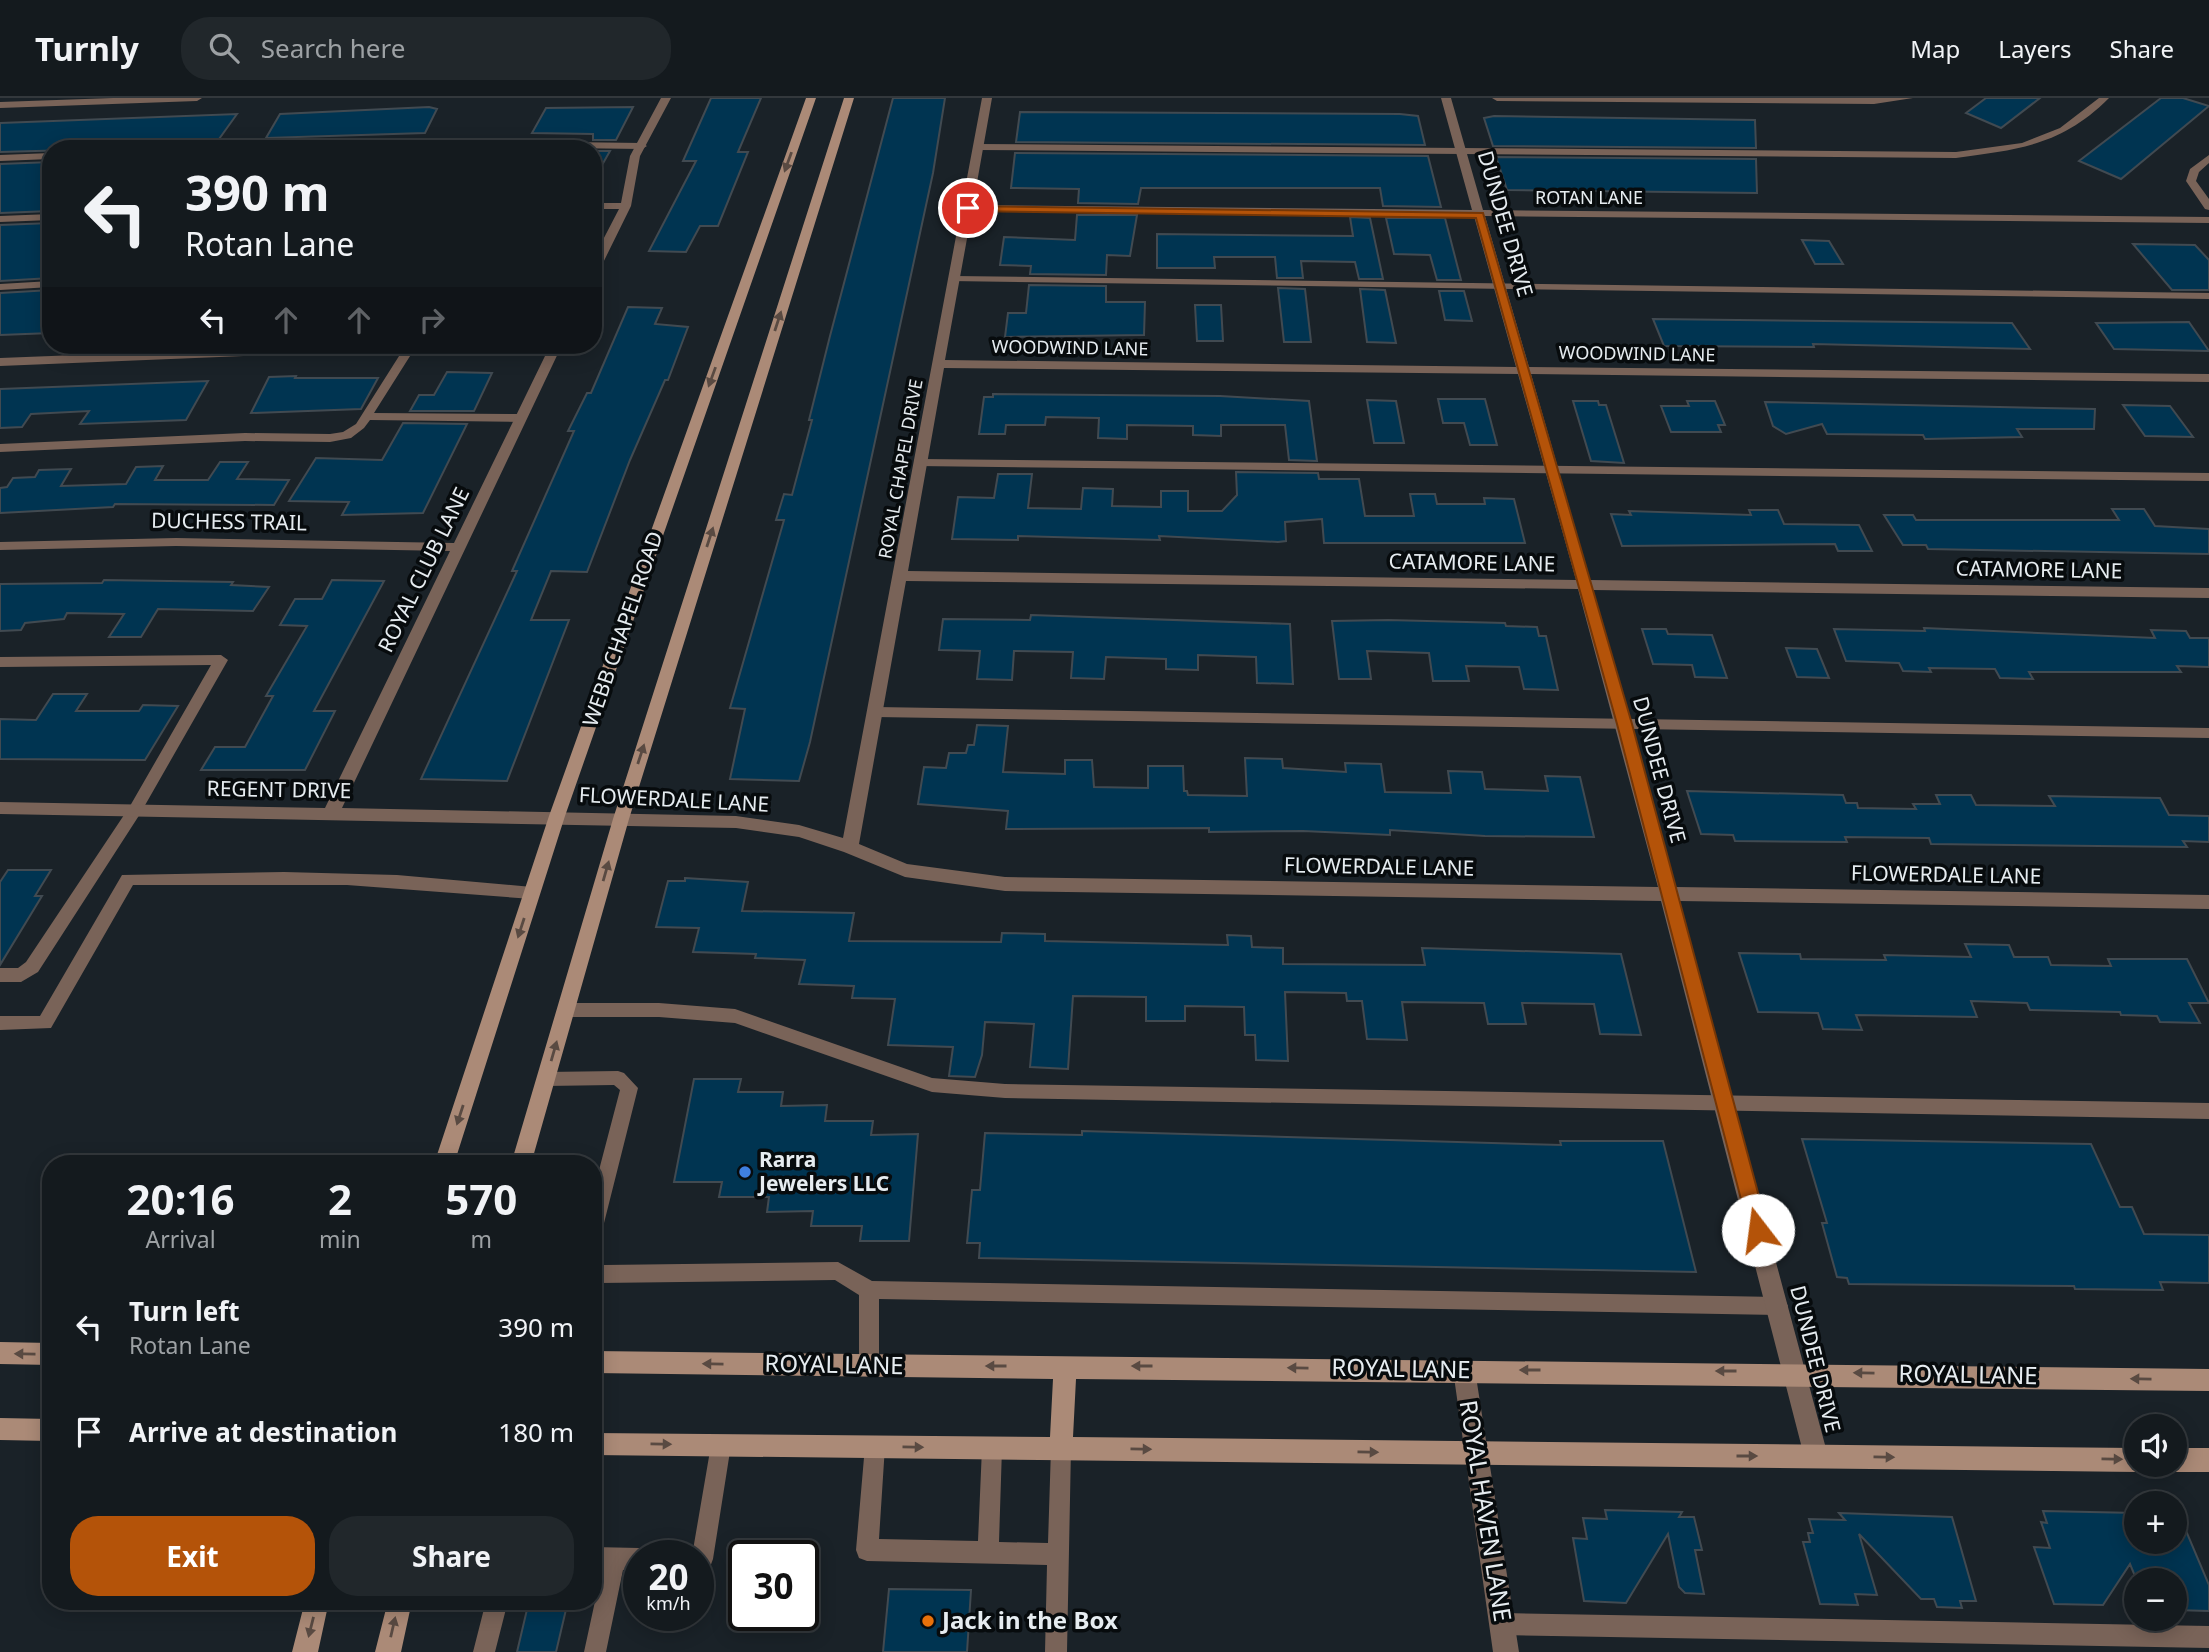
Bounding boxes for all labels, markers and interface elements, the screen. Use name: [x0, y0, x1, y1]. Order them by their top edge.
search box: [181, 17, 671, 80]
text: Turnly: [35, 26, 139, 71]
icon: search: [205, 29, 243, 67]
text: Search here: [261, 30, 405, 66]
text: Map: [1910, 32, 1960, 65]
text: Layers: [1998, 32, 2072, 65]
text: Share: [2110, 32, 2174, 65]
street label: DUNDEE DRIVE: [1472, 147, 1540, 300]
one-way arrow: [783, 152, 794, 173]
text: 390 m: [185, 159, 330, 225]
icon: left: [70, 168, 161, 259]
pin: [938, 178, 998, 238]
street label: ROTAN LANE: [1535, 185, 1643, 209]
icon: arrive: [949, 189, 987, 227]
text: Rotan Lane: [185, 222, 354, 265]
icon: left: [194, 301, 232, 339]
icon: ahead: [267, 301, 305, 339]
icon: ahead: [340, 301, 378, 339]
icon: right: [413, 301, 451, 339]
one-way arrow: [774, 310, 784, 331]
street label: WOODWIND LANE: [992, 334, 1149, 360]
street label: WOODWIND LANE: [1559, 340, 1716, 366]
one-way arrow: [707, 366, 718, 387]
street label: ROYAL CHAPEL DRIVE: [872, 377, 928, 561]
street label: ROYAL CLUB LANE: [371, 482, 475, 657]
street label: DUCHESS TRAIL: [151, 506, 307, 536]
street label: WEBB CHAPEL ROAD: [575, 527, 669, 730]
one-way arrow: [705, 527, 716, 548]
street label: CATAMORE LANE: [1389, 547, 1556, 577]
street label: CATAMORE LANE: [1956, 554, 2123, 584]
street label: DUNDEE DRIVE: [1627, 693, 1693, 846]
one-way arrow: [637, 744, 647, 765]
street label: REGENT DRIVE: [206, 774, 352, 804]
street label: FLOWERDALE LANE: [578, 780, 770, 818]
street label: FLOWERDALE LANE: [1284, 850, 1474, 882]
street label: FLOWERDALE LANE: [1851, 858, 2041, 890]
one-way arrow: [601, 861, 611, 882]
one-way arrow: [515, 918, 526, 939]
one-way arrow: [549, 1040, 559, 1061]
one-way arrow: [454, 1105, 465, 1126]
place label: Rarra Jewelers LLC: [757, 1145, 889, 1197]
marker: Rarra Jewelers LLC: [737, 1164, 753, 1180]
text: 20:16: [127, 1170, 234, 1227]
text: 2: [328, 1170, 352, 1227]
text: 570: [445, 1170, 517, 1227]
position arrow: [1721, 1193, 1795, 1267]
text: Arrival: [145, 1223, 216, 1255]
text: min: [319, 1223, 361, 1255]
text: m: [471, 1223, 492, 1255]
street label: DUNDEE DRIVE: [1784, 1282, 1848, 1435]
text: Turn left: [129, 1293, 240, 1329]
icon: left: [70, 1308, 108, 1346]
text: 390 m: [498, 1309, 574, 1345]
text: Rotan Lane: [129, 1329, 251, 1361]
street label: ROYAL LANE: [764, 1346, 904, 1381]
one-way arrow: [14, 1348, 36, 1359]
street label: ROYAL LANE: [1331, 1350, 1471, 1385]
street label: ROYAL LANE: [1898, 1356, 2038, 1391]
one-way arrow: [702, 1358, 724, 1370]
one-way arrow: [985, 1360, 1007, 1372]
one-way arrow: [1130, 1360, 1152, 1372]
one-way arrow: [1286, 1362, 1308, 1374]
one-way arrow: [1518, 1364, 1540, 1376]
one-way arrow: [1715, 1365, 1737, 1377]
one-way arrow: [1853, 1367, 1875, 1379]
one-way arrow: [2130, 1373, 2152, 1384]
street label: ROYAL HAVEN LANE: [1453, 1398, 1520, 1624]
icon: arrive: [70, 1413, 108, 1451]
text: Arrive at destination: [129, 1414, 398, 1450]
text: 180 m: [498, 1414, 574, 1450]
map controls: [2124, 1414, 2187, 1631]
button: sound: [2124, 1414, 2187, 1477]
one-way arrow: [651, 1439, 673, 1450]
one-way arrow: [903, 1441, 925, 1453]
one-way arrow: [1130, 1443, 1152, 1455]
one-way arrow: [1358, 1446, 1380, 1458]
one-way arrow: [1736, 1450, 1758, 1462]
one-way arrow: [1874, 1451, 1896, 1463]
one-way arrow: [2101, 1454, 2123, 1465]
button: +: [2124, 1491, 2187, 1554]
button: Exit: [70, 1516, 315, 1596]
button: Share: [329, 1516, 574, 1596]
speed limit sign: 30: [728, 1540, 819, 1631]
text: 20: [648, 1553, 689, 1600]
button: −: [2124, 1568, 2187, 1631]
text: km/h: [646, 1591, 691, 1615]
place label: Jack in the Box: [940, 1603, 1118, 1636]
marker: Jack in the Box: [920, 1613, 936, 1629]
one-way arrow: [388, 1615, 399, 1637]
one-way arrow: [305, 1616, 316, 1638]

